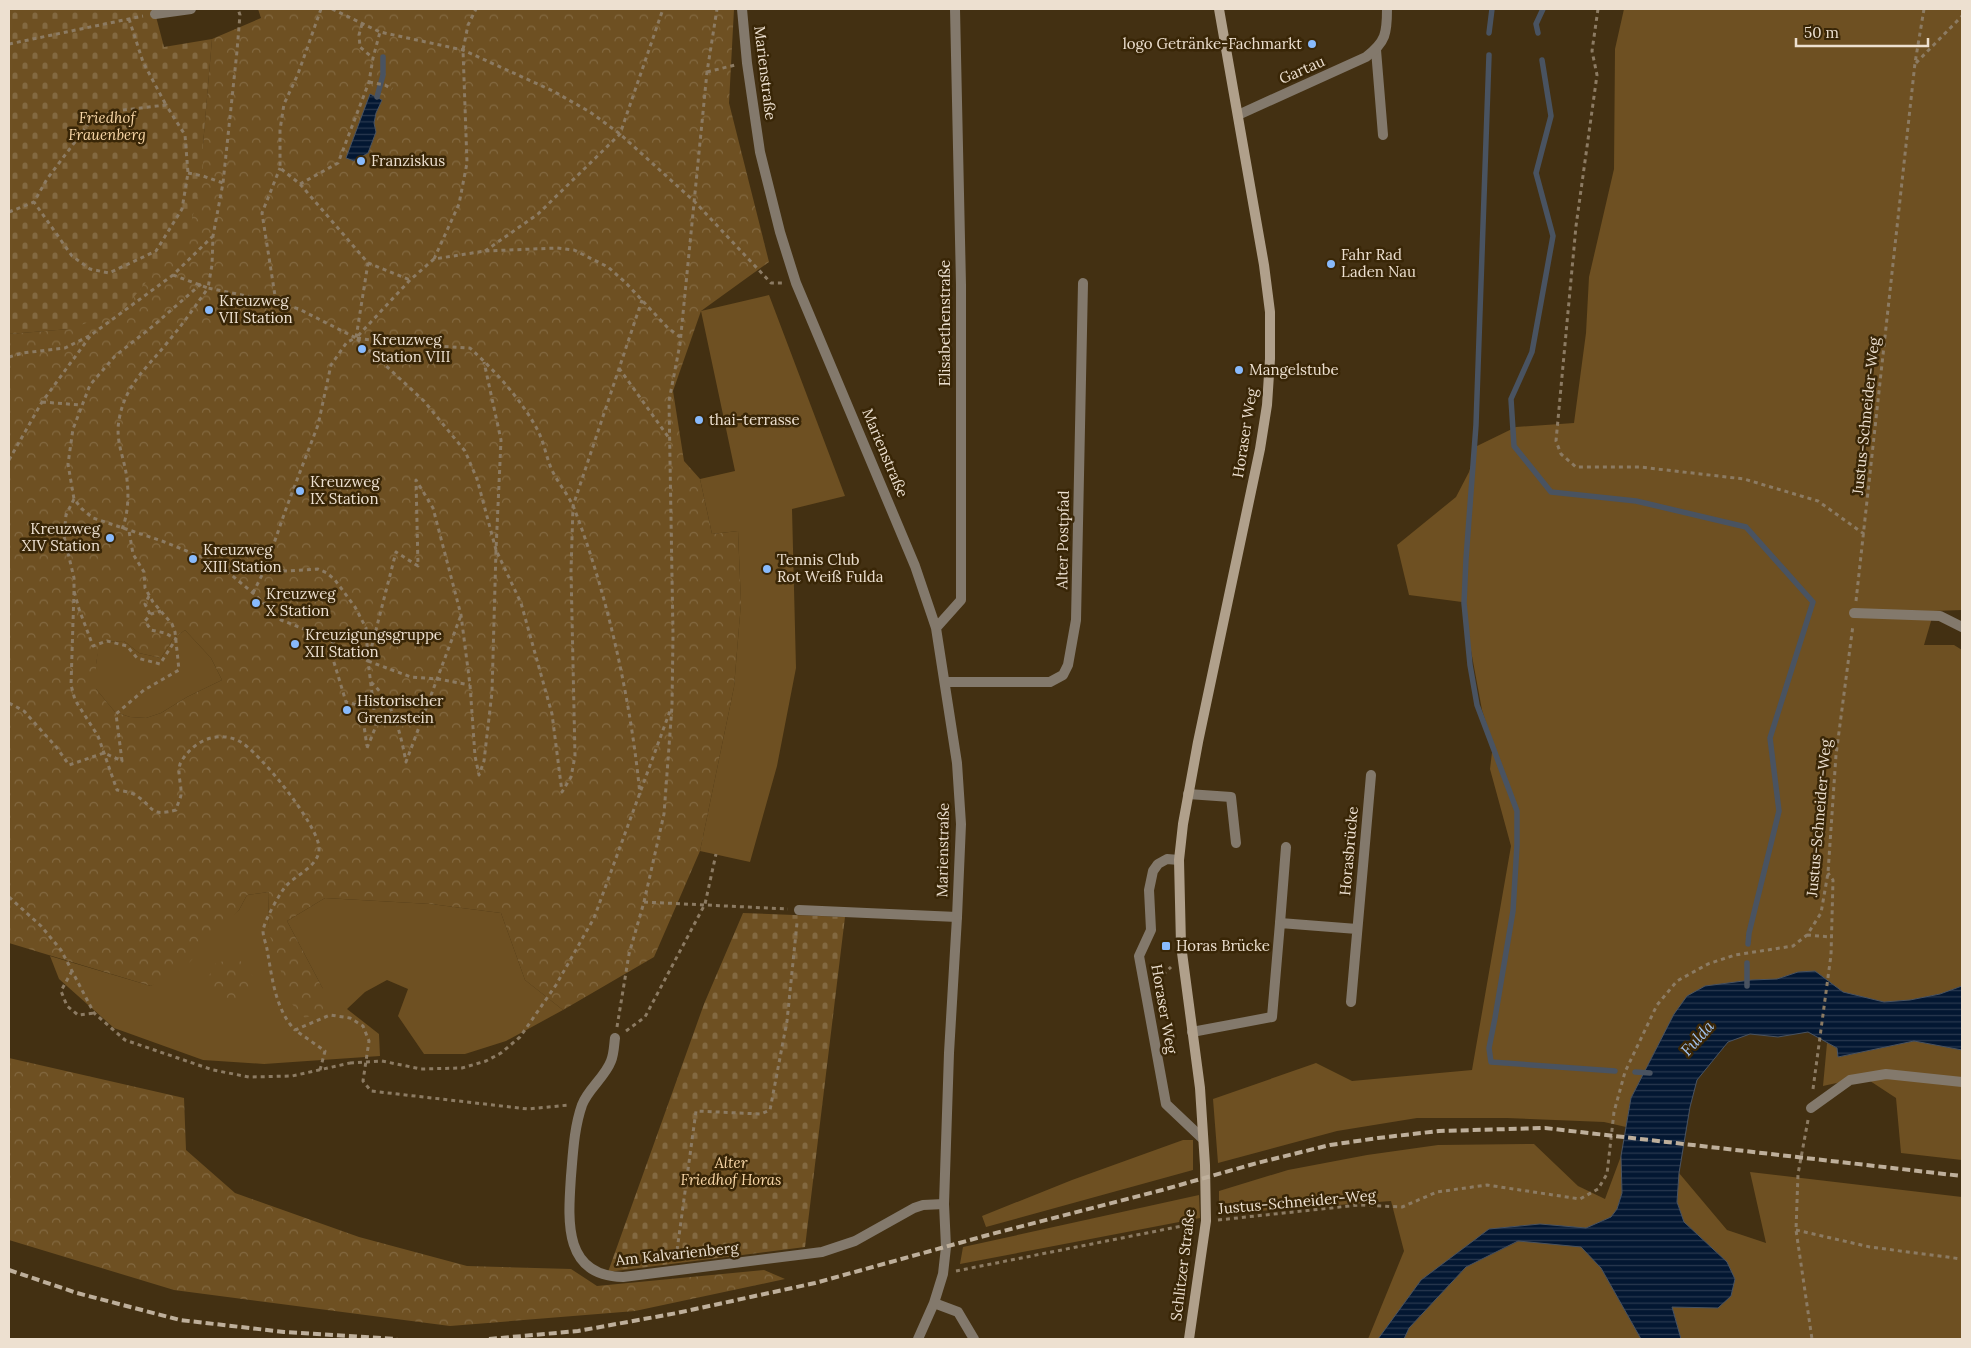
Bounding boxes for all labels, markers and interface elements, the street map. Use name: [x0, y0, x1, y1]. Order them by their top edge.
scale bar: [1796, 15, 1928, 47]
text: 50 m: [1804, 23, 1839, 42]
street label: Marienstraße: [750, 25, 781, 121]
place label: logo Getränke-Fachmarkt: [1123, 34, 1302, 53]
marker: logo Getränke-Fachmarkt: [1306, 38, 1318, 50]
street label: Gartau: [1276, 51, 1328, 88]
park label: Friedhof Frauenberg: [68, 108, 146, 144]
place label: Franziskus: [371, 151, 445, 170]
marker: Franziskus: [355, 155, 367, 167]
place label: Fahr Rad Laden Nau: [1341, 245, 1416, 281]
marker: Fahr Rad Laden Nau: [1325, 258, 1337, 270]
street label: Elisabethenstraße: [935, 260, 954, 386]
place label: Kreuzweg VII Station: [218, 291, 293, 327]
marker: Kreuzweg VII Station: [203, 304, 215, 316]
place label: Kreuzweg Station VIII: [372, 330, 451, 366]
street label: Justus-Schneider-Weg: [1848, 336, 1883, 497]
marker: Kreuzweg Station VIII: [356, 343, 368, 355]
place label: Mangelstube: [1249, 360, 1339, 379]
marker: Mangelstube: [1233, 364, 1245, 376]
street label: Horaser Weg: [1228, 386, 1261, 479]
street label: Marienstraße: [858, 406, 913, 500]
place label: thai-terrasse: [709, 410, 800, 429]
marker: thai-terrasse: [693, 414, 705, 426]
place label: Kreuzweg IX Station: [310, 472, 380, 508]
marker: Kreuzweg IX Station: [294, 485, 306, 497]
street label: Alter Postpfad: [1052, 490, 1073, 591]
place label: Kreuzweg XIV Station: [22, 519, 101, 555]
marker: Kreuzweg XIV Station: [104, 532, 116, 544]
place label: Kreuzweg XIII Station: [203, 540, 282, 576]
place label: Tennis Club Rot Weiß Fulda: [777, 550, 884, 586]
marker: Kreuzweg XIII Station: [187, 553, 199, 565]
marker: Tennis Club Rot Weiß Fulda: [761, 563, 773, 575]
place label: Kreuzweg X Station: [266, 584, 336, 620]
marker: Kreuzweg X Station: [250, 597, 262, 609]
place label: Kreuzigungsgruppe XII Station: [305, 625, 442, 661]
marker: Kreuzigungsgruppe XII Station: [289, 638, 301, 650]
place label: Historischer Grenzstein: [357, 691, 444, 727]
marker: Historischer Grenzstein: [341, 704, 353, 716]
street label: Justus-Schneider-Weg: [1802, 738, 1835, 899]
street label: Marienstraße: [932, 802, 953, 897]
street label: Horasbrücke: [1335, 806, 1362, 896]
place label: Horas Brücke: [1176, 936, 1270, 955]
marker: Horas Brücke: [1160, 940, 1172, 952]
street label: Horaser Weg: [1147, 963, 1182, 1056]
water label: Fulda: [1676, 1016, 1718, 1060]
park label: Alter Friedhof Horas: [681, 1153, 781, 1189]
street label: Justus-Schneider-Weg: [1216, 1185, 1377, 1218]
street label: Schlitzer Straße: [1166, 1208, 1199, 1322]
street label: Am Kalvarienberg: [614, 1238, 740, 1270]

